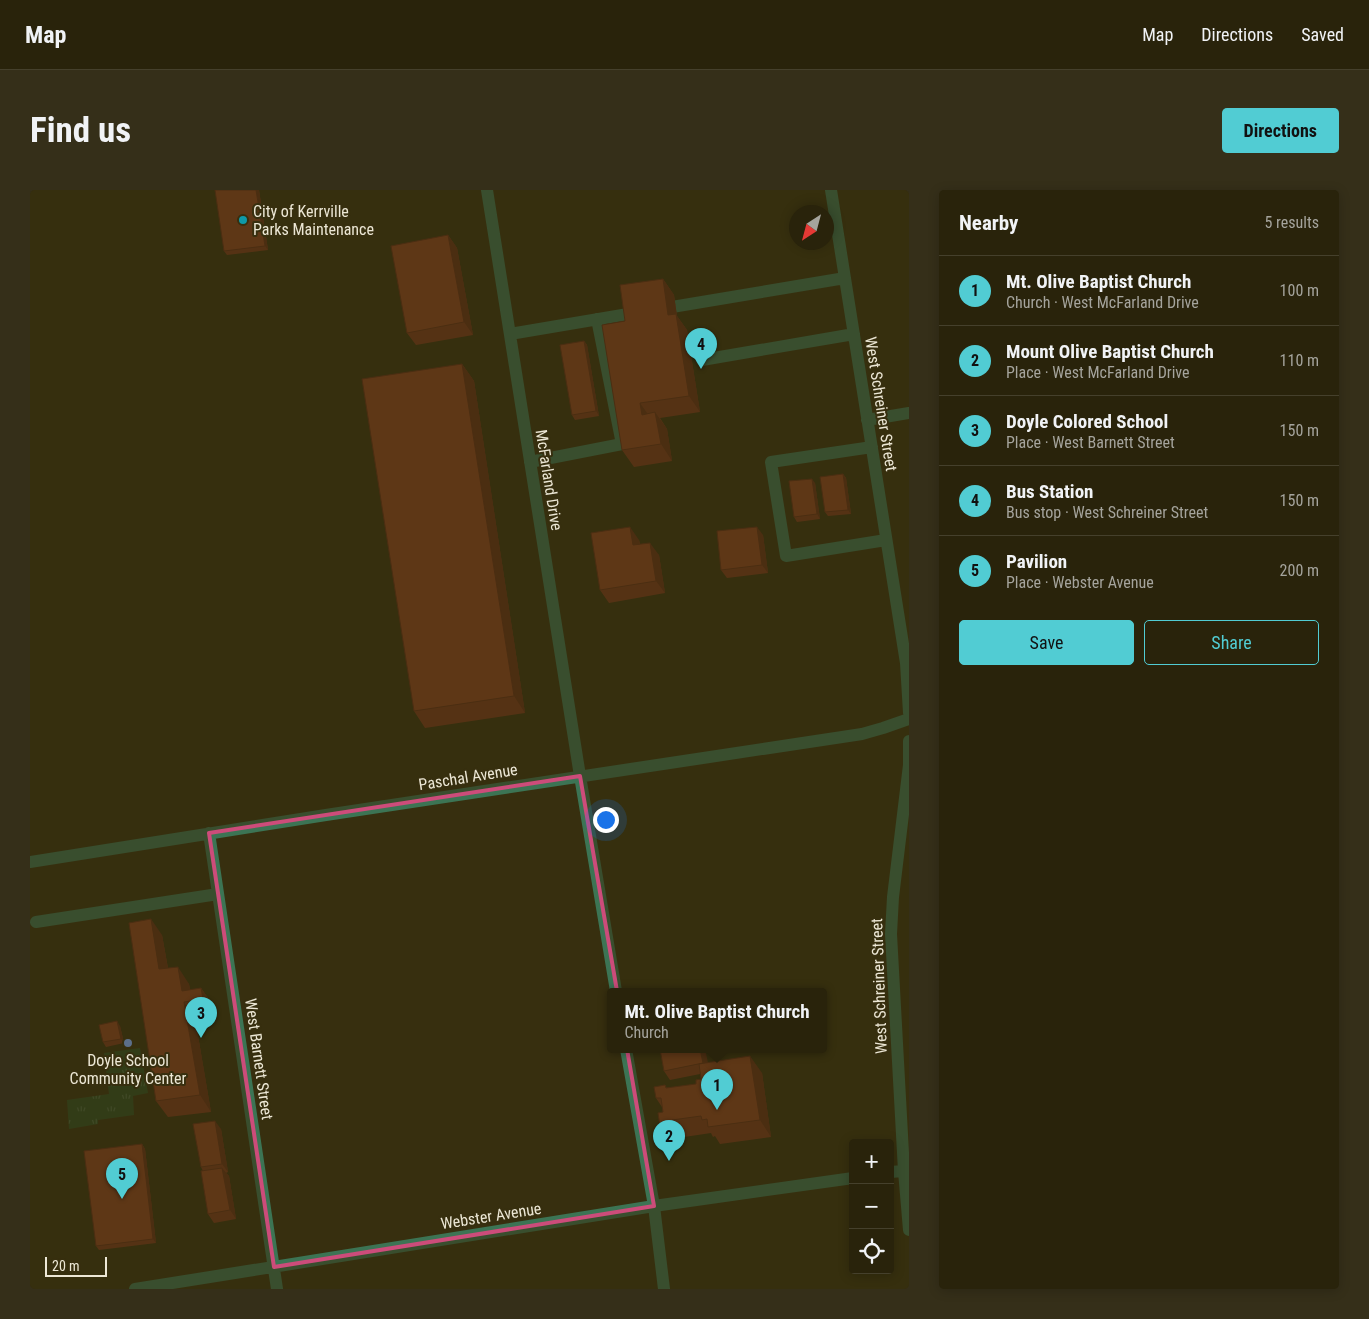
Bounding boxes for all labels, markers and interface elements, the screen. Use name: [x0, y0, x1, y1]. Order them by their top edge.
text: Map: [25, 21, 66, 49]
text: Map: [1142, 24, 1173, 45]
text: Directions: [1201, 24, 1273, 45]
text: Saved: [1301, 24, 1344, 45]
button: Directions: [1222, 108, 1339, 153]
text: Find us: [30, 110, 131, 151]
place label: City of Kerrville Parks Maintenance: [253, 202, 374, 239]
north arrow: [789, 205, 834, 250]
text: Nearby: [959, 211, 1018, 235]
text: 5 results: [1264, 213, 1319, 232]
marker: City of Kerrville Parks Maintenance: [237, 214, 249, 226]
text: Mt. Olive Baptist Church: [1006, 270, 1191, 293]
text: 1: [971, 281, 979, 300]
text: 100 m: [1280, 281, 1319, 300]
text: Church · West McFarland Drive: [1006, 293, 1199, 312]
pin: 4: [685, 328, 717, 369]
street label: West Schreiner Street: [861, 335, 901, 473]
text: Mount Olive Baptist Church: [1006, 340, 1214, 363]
text: 2: [971, 351, 979, 370]
text: 110 m: [1280, 351, 1319, 370]
text: Place · West McFarland Drive: [1006, 363, 1190, 382]
text: Doyle Colored School: [1006, 410, 1168, 433]
text: 3: [971, 421, 979, 440]
text: 150 m: [1280, 421, 1319, 440]
street label: McFarland Drive: [532, 428, 566, 532]
text: Place · West Barnett Street: [1006, 433, 1175, 452]
text: Bus Station: [1006, 480, 1093, 503]
text: 4: [971, 491, 979, 510]
text: 150 m: [1280, 491, 1319, 510]
text: Bus stop · West Schreiner Street: [1006, 503, 1208, 522]
text: Pavilion: [1006, 550, 1067, 573]
text: 5: [971, 561, 979, 580]
text: 200 m: [1280, 561, 1319, 580]
text: Place · Webster Avenue: [1006, 573, 1154, 592]
button: Save: [959, 620, 1134, 665]
button: Share: [1144, 620, 1319, 665]
street label: Paschal Avenue: [417, 760, 519, 794]
your location: [593, 807, 619, 833]
street label: West Schreiner Street: [867, 918, 891, 1054]
popup: [607, 988, 827, 1053]
pin: 3: [185, 997, 217, 1038]
street label: West Barnett Street: [241, 997, 277, 1121]
text: Mt. Olive Baptist Church: [624, 1000, 810, 1023]
text: Church: [624, 1023, 669, 1042]
marker: Doyle School Community Center: [122, 1037, 134, 1049]
place label: Doyle School Community Center: [70, 1051, 187, 1088]
pin: 1: [701, 1069, 733, 1110]
pin: 2: [653, 1120, 685, 1161]
map controls: [849, 1139, 894, 1274]
button: +: [849, 1139, 894, 1184]
pin: 5: [106, 1158, 138, 1199]
button: −: [849, 1184, 894, 1229]
street label: Webster Avenue: [439, 1199, 543, 1233]
button: locate: [849, 1229, 894, 1274]
scale bar: [45, 1254, 108, 1277]
text: 20 m: [52, 1258, 80, 1274]

